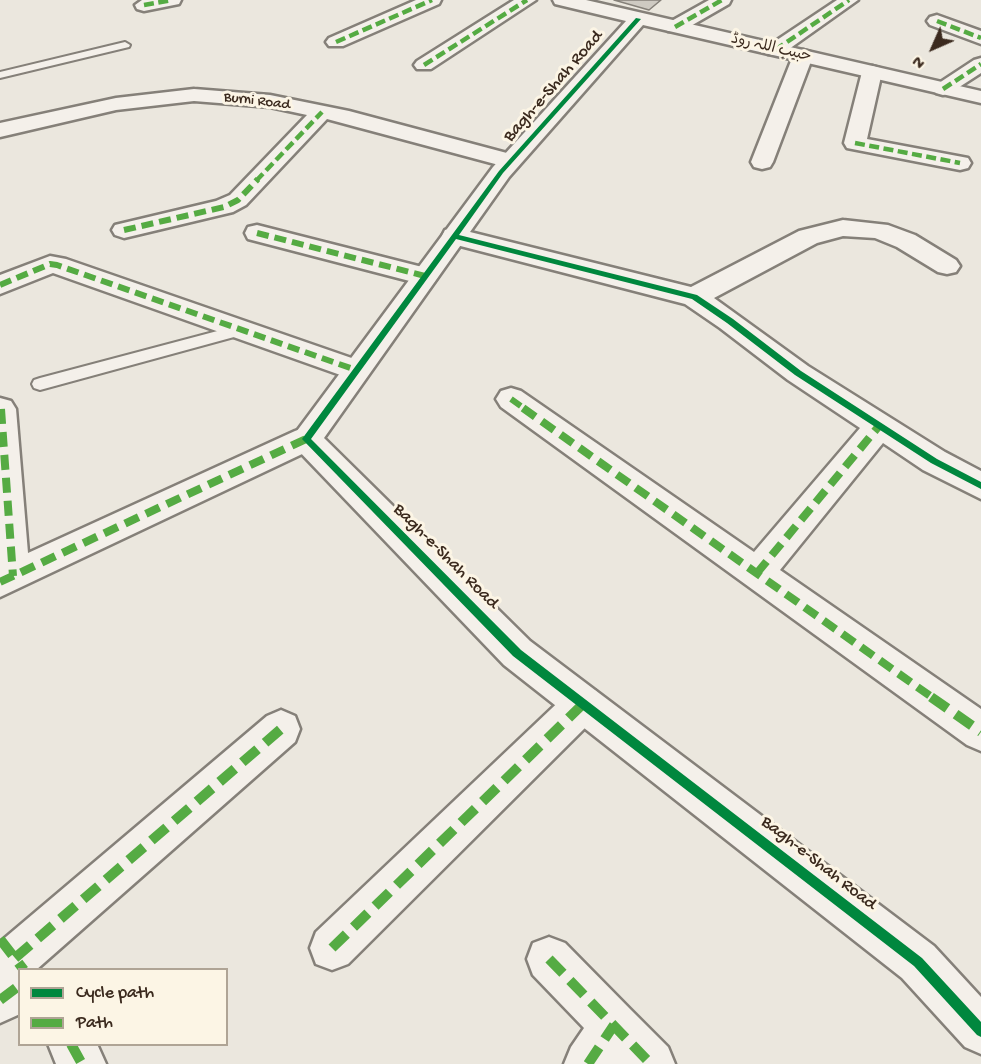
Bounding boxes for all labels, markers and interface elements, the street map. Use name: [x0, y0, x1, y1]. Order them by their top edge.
north arrow: [903, 18, 963, 78]
street label: Bagh-e-Shah Road: [500, 27, 608, 147]
street label: حبیب اللہ روڈ: [729, 31, 813, 67]
text: N: [910, 51, 930, 72]
street label: Burni Road: [223, 89, 291, 115]
street label: Bagh-e-Shah Road: [388, 500, 502, 614]
street label: Bagh-e-Shah Road: [756, 812, 880, 916]
legend: [18, 968, 228, 1046]
text: Cycle path: [76, 983, 154, 1004]
text: Path: [76, 1013, 113, 1034]

